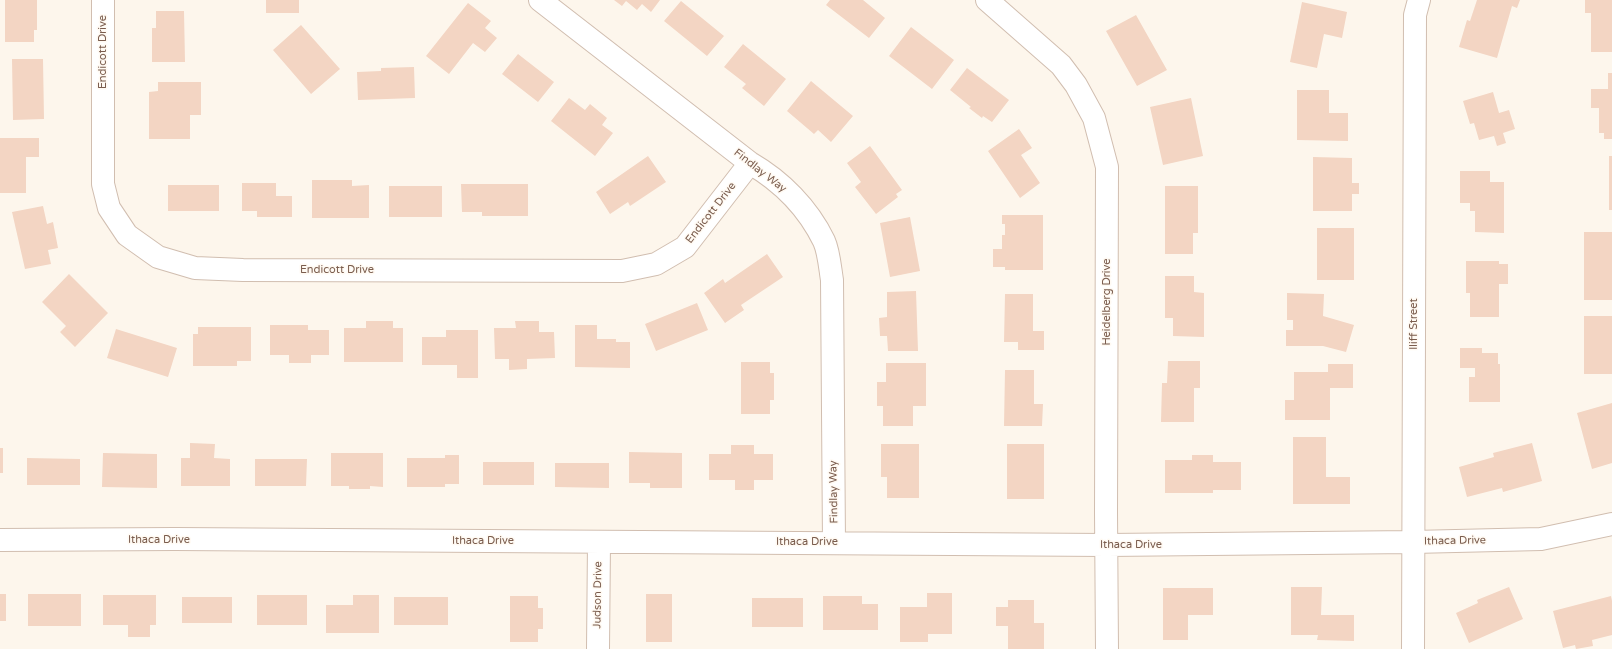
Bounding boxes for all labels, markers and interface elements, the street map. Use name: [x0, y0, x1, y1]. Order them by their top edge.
street label: Endicott Drive: [96, 15, 110, 89]
street label: Findlay Way: [731, 146, 789, 196]
street label: Endicott Drive: [683, 180, 739, 246]
street label: Heidelberg Drive: [1100, 258, 1114, 346]
street label: Endicott Drive: [300, 263, 374, 277]
street label: Iliff Street: [1407, 298, 1421, 350]
street label: Findlay Way: [827, 460, 841, 524]
street label: Ithaca Drive: [128, 533, 190, 547]
street label: Ithaca Drive: [452, 534, 514, 548]
street label: Ithaca Drive: [1424, 534, 1486, 548]
street label: Ithaca Drive: [776, 535, 838, 549]
street label: Ithaca Drive: [1100, 538, 1162, 552]
street label: Judson Drive: [591, 561, 605, 629]

